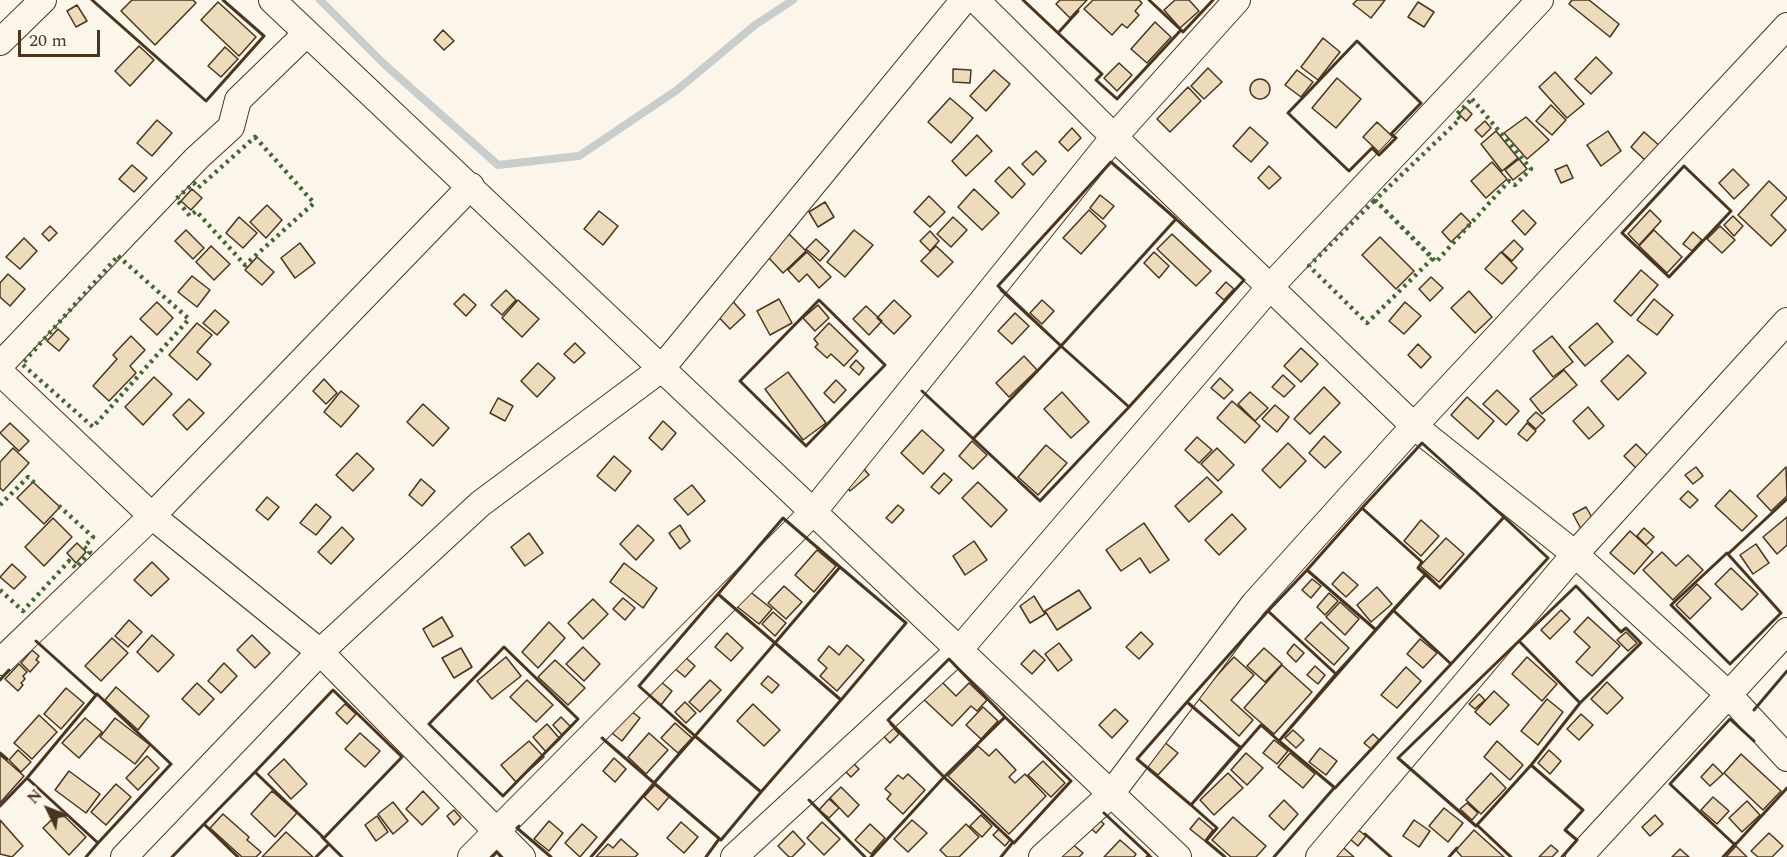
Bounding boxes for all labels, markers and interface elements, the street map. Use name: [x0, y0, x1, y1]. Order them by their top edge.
scale bar: [21, 18, 104, 56]
text: 20 m: [29, 27, 67, 54]
north arrow: [18, 779, 78, 839]
text: N: [22, 784, 48, 810]

